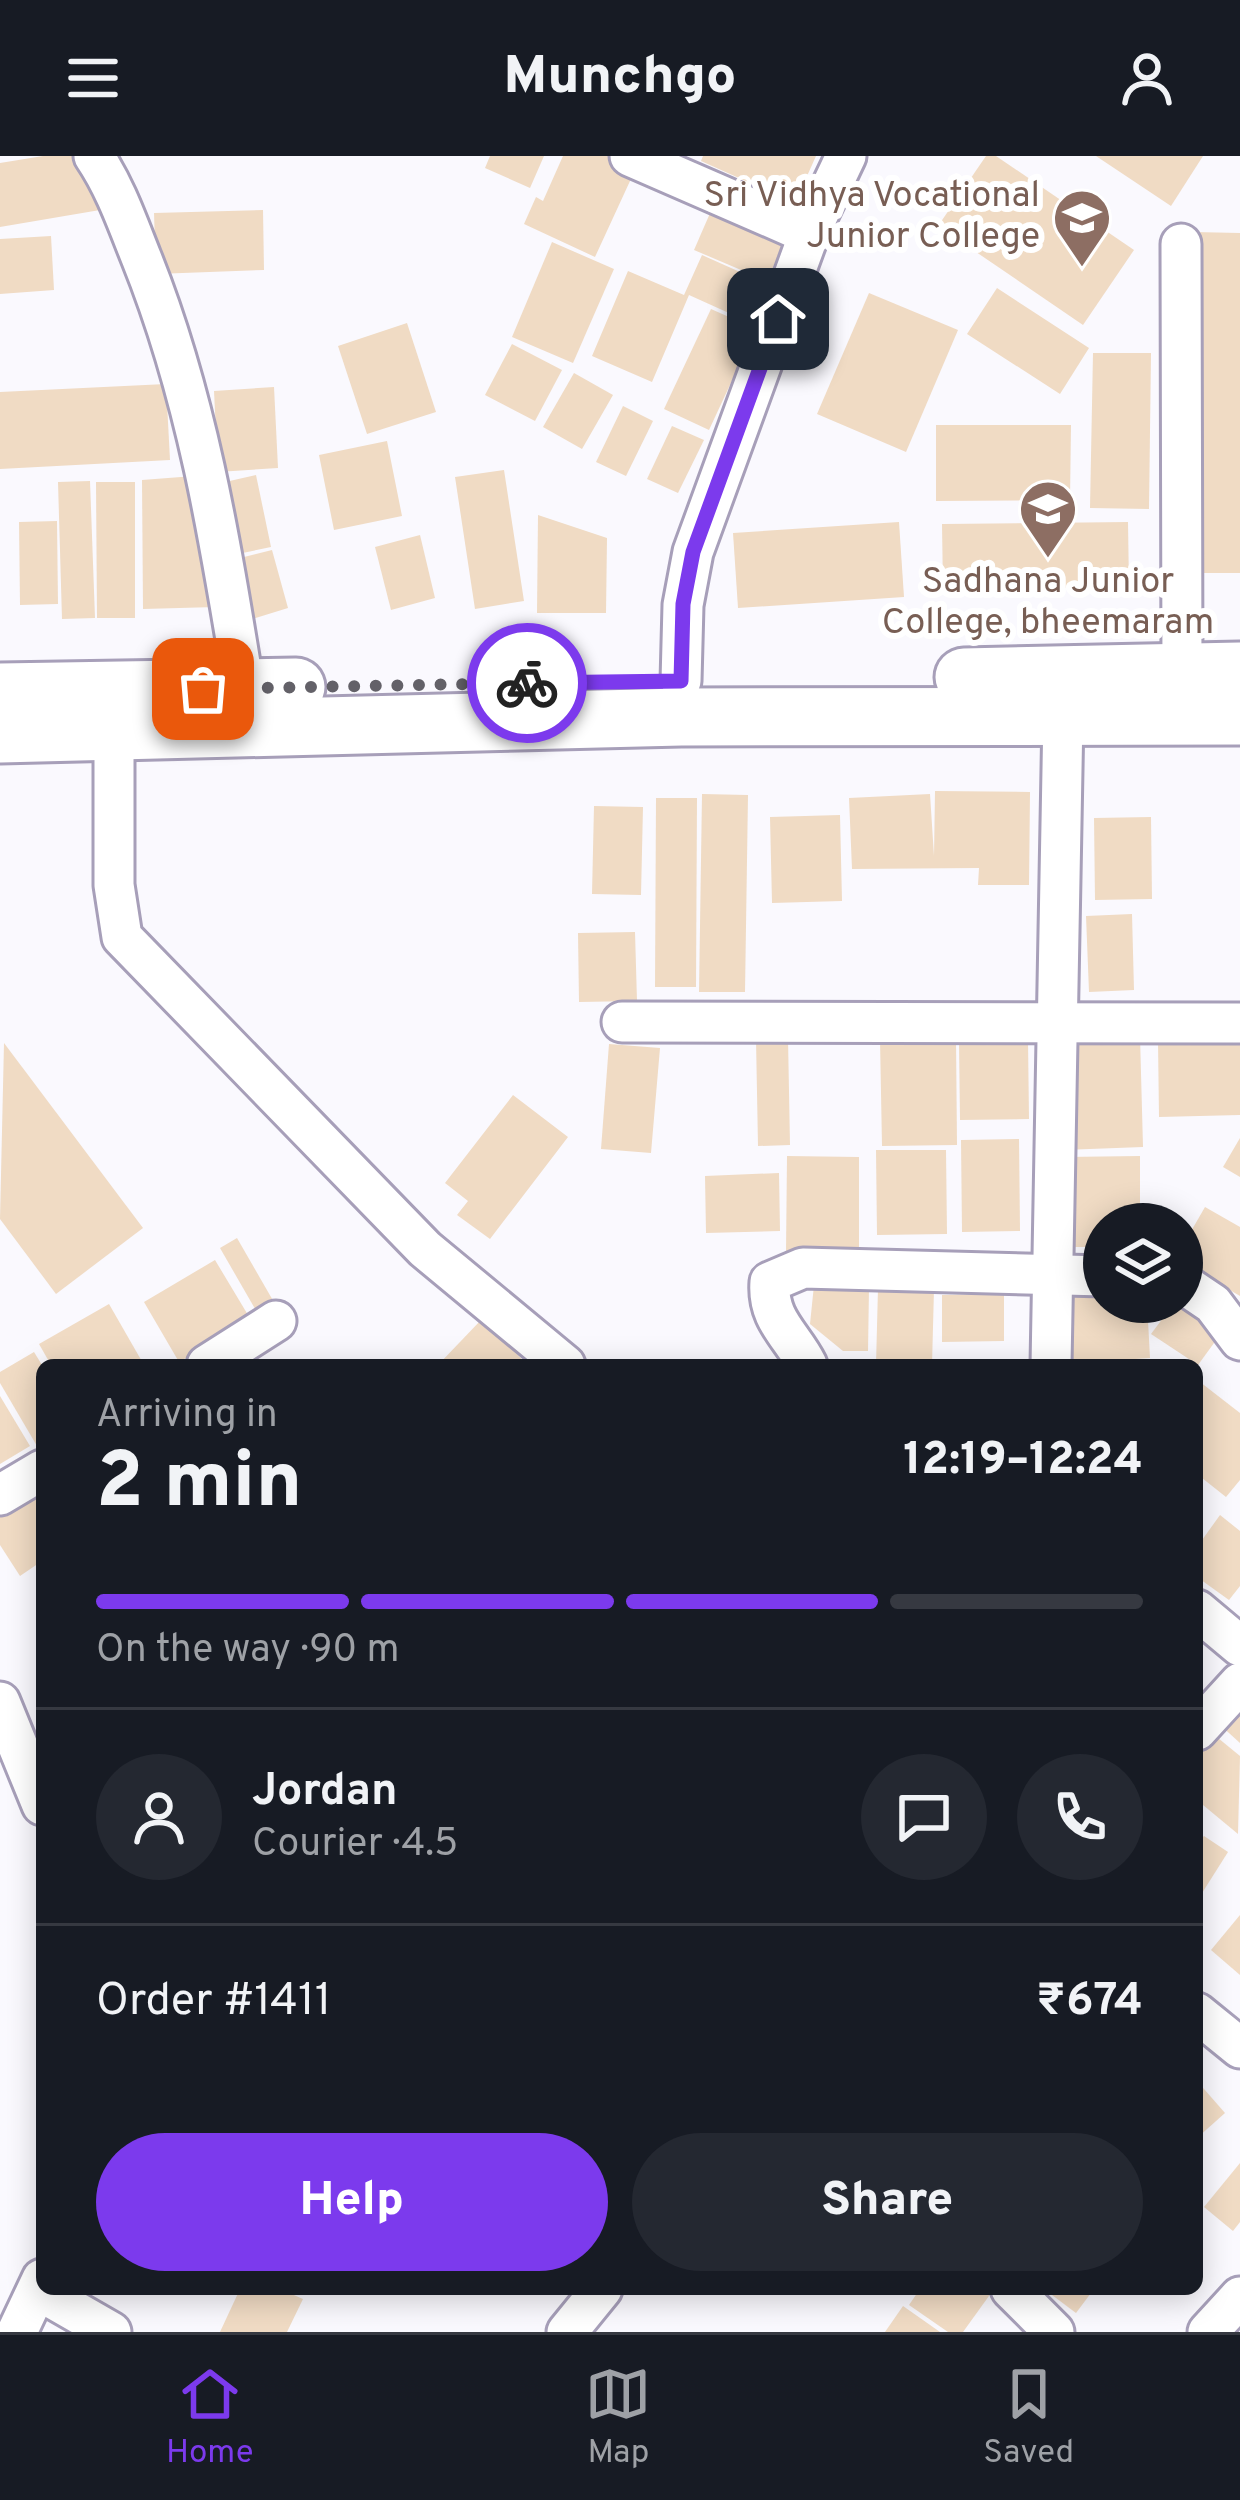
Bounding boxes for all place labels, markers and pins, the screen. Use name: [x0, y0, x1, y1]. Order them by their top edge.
place label: Sri Vidhya Vocational Junior College: [704, 174, 1040, 261]
school or university icon: Sri Vidhya Vocational Junior College: [1051, 187, 1113, 269]
pin: [727, 268, 829, 370]
school or university icon: Sadhana Junior College, bheemaram: [1017, 478, 1079, 560]
place label: Sadhana Junior College, bheemaram: [882, 560, 1214, 647]
pin: [152, 638, 254, 740]

